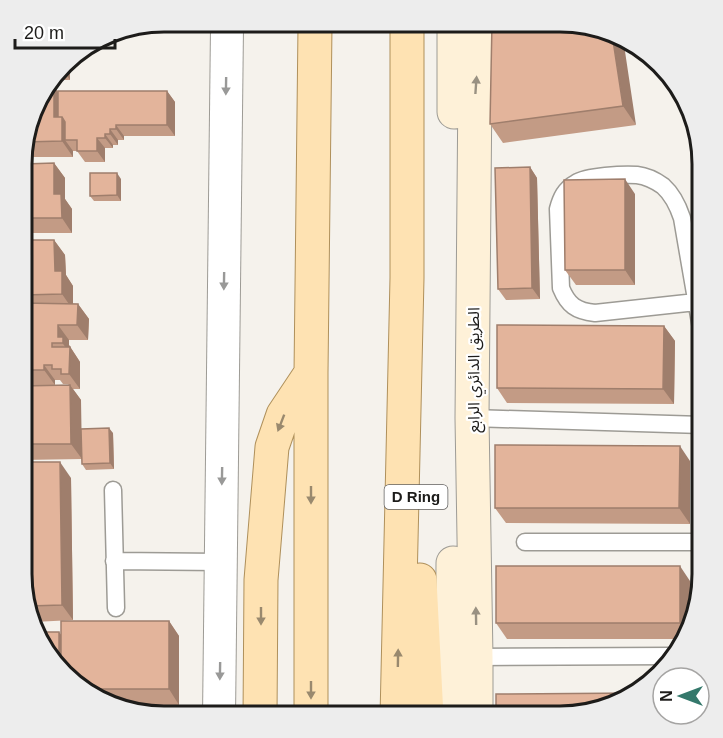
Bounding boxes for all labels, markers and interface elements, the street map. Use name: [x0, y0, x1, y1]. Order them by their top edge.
scale bar: [15, 12, 116, 50]
text: 20 m: [24, 23, 64, 43]
one-way arrow: [221, 76, 231, 95]
one-way arrow: [471, 76, 481, 95]
one-way arrow: [219, 271, 229, 290]
street label: الطريق الدائري الرابع: [465, 307, 486, 433]
one-way arrow: [276, 414, 285, 432]
one-way arrow: [217, 466, 227, 485]
one-way arrow: [306, 485, 316, 504]
road number: D Ring: [384, 485, 448, 509]
one-way arrow: [256, 607, 266, 626]
one-way arrow: [471, 607, 480, 626]
one-way arrow: [393, 649, 403, 668]
one-way arrow: [215, 661, 225, 680]
north arrow: [651, 666, 711, 726]
one-way arrow: [306, 680, 316, 699]
text: N: [658, 690, 675, 702]

